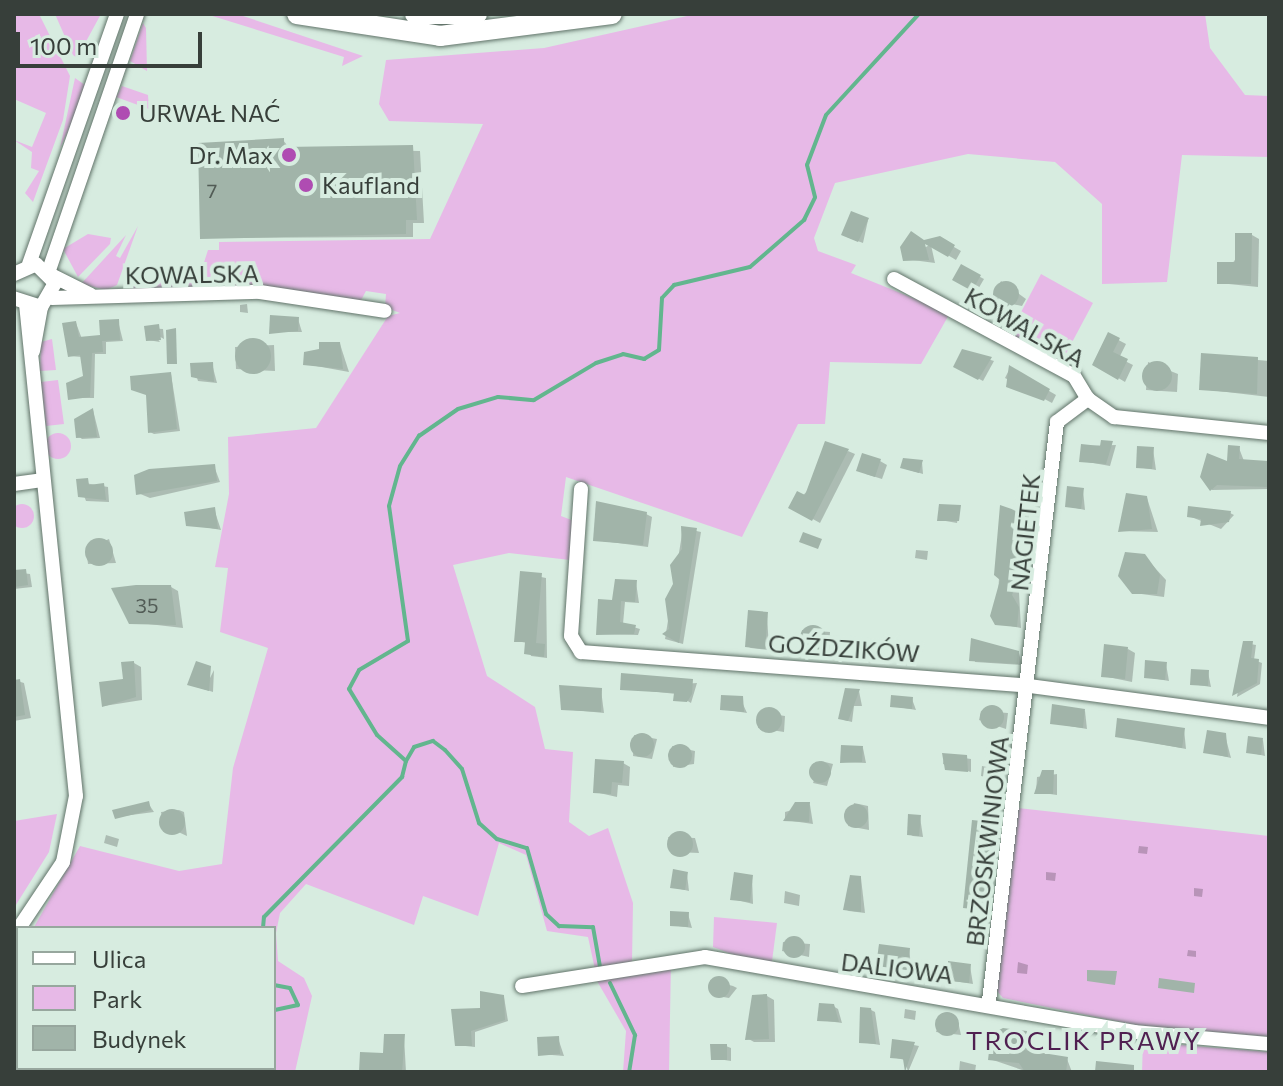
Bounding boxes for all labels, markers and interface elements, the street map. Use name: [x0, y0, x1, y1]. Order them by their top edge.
scale bar: [20, 16, 206, 66]
text: 100 m: [30, 31, 97, 60]
place label: URWAŁ NAĆ: [139, 99, 280, 127]
marker: URWAŁ NAĆ: [114, 104, 132, 122]
place label: Dr. Max: [189, 141, 273, 169]
marker: Dr. Max: [280, 146, 298, 164]
place label: Kaufland: [322, 171, 420, 199]
marker: Kaufland: [297, 176, 315, 194]
house number: 7: [207, 178, 217, 202]
street label: KOWALSKA: [125, 258, 259, 290]
street label: KOWALSKA: [960, 281, 1090, 373]
street label: NAGIETEK: [1005, 472, 1045, 592]
house number: 35: [136, 593, 158, 617]
street label: GOŹDZIKÓW: [767, 628, 921, 668]
street label: BRZOSKWINIOWA: [960, 734, 1014, 948]
legend: [16, 926, 276, 1070]
text: Ulica: [92, 944, 146, 973]
street label: DALIOWA: [839, 947, 955, 989]
text: Park: [92, 984, 142, 1013]
text: Budynek: [92, 1024, 187, 1053]
district label: TROCLIK PRAWY: [966, 1024, 1202, 1056]

